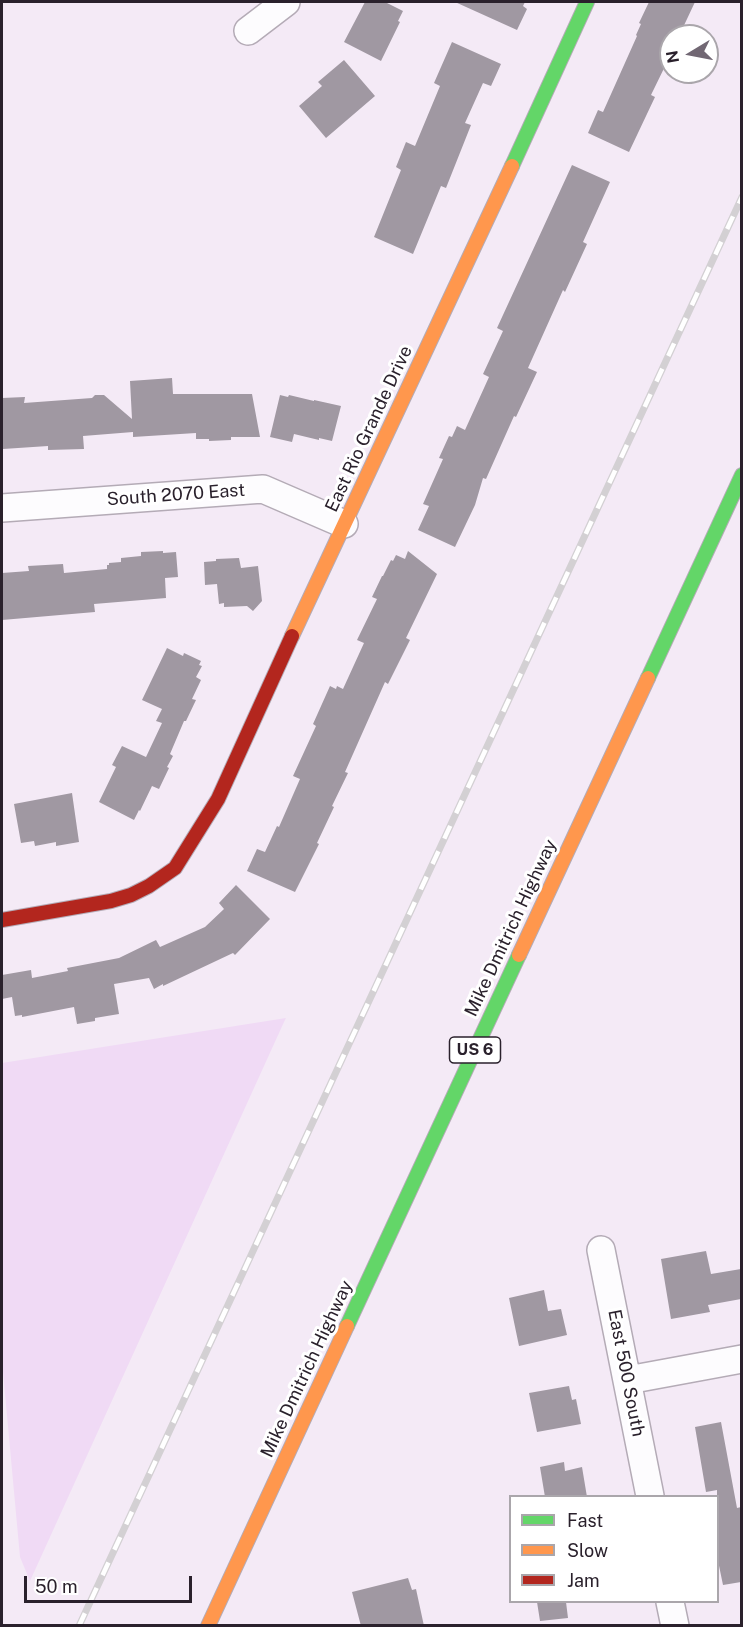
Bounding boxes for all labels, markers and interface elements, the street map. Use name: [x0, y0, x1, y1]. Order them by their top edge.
north arrow: [659, 24, 719, 84]
text: N: [662, 49, 683, 65]
street label: East Rio Grande Drive: [321, 342, 417, 516]
street label: South 2070 East: [106, 479, 246, 511]
street label: Mike Dmitrich Highway: [460, 836, 562, 1020]
road number: US 6: [450, 1037, 500, 1063]
street label: Mike Dmitrich Highway: [256, 1277, 358, 1461]
street label: East 500 South: [603, 1308, 649, 1438]
legend: [509, 1495, 719, 1603]
text: Fast: [567, 1510, 603, 1531]
text: Slow: [567, 1540, 608, 1561]
scale bar: [27, 1564, 195, 1602]
text: Jam: [567, 1570, 600, 1591]
text: 50 m: [35, 1576, 78, 1597]

